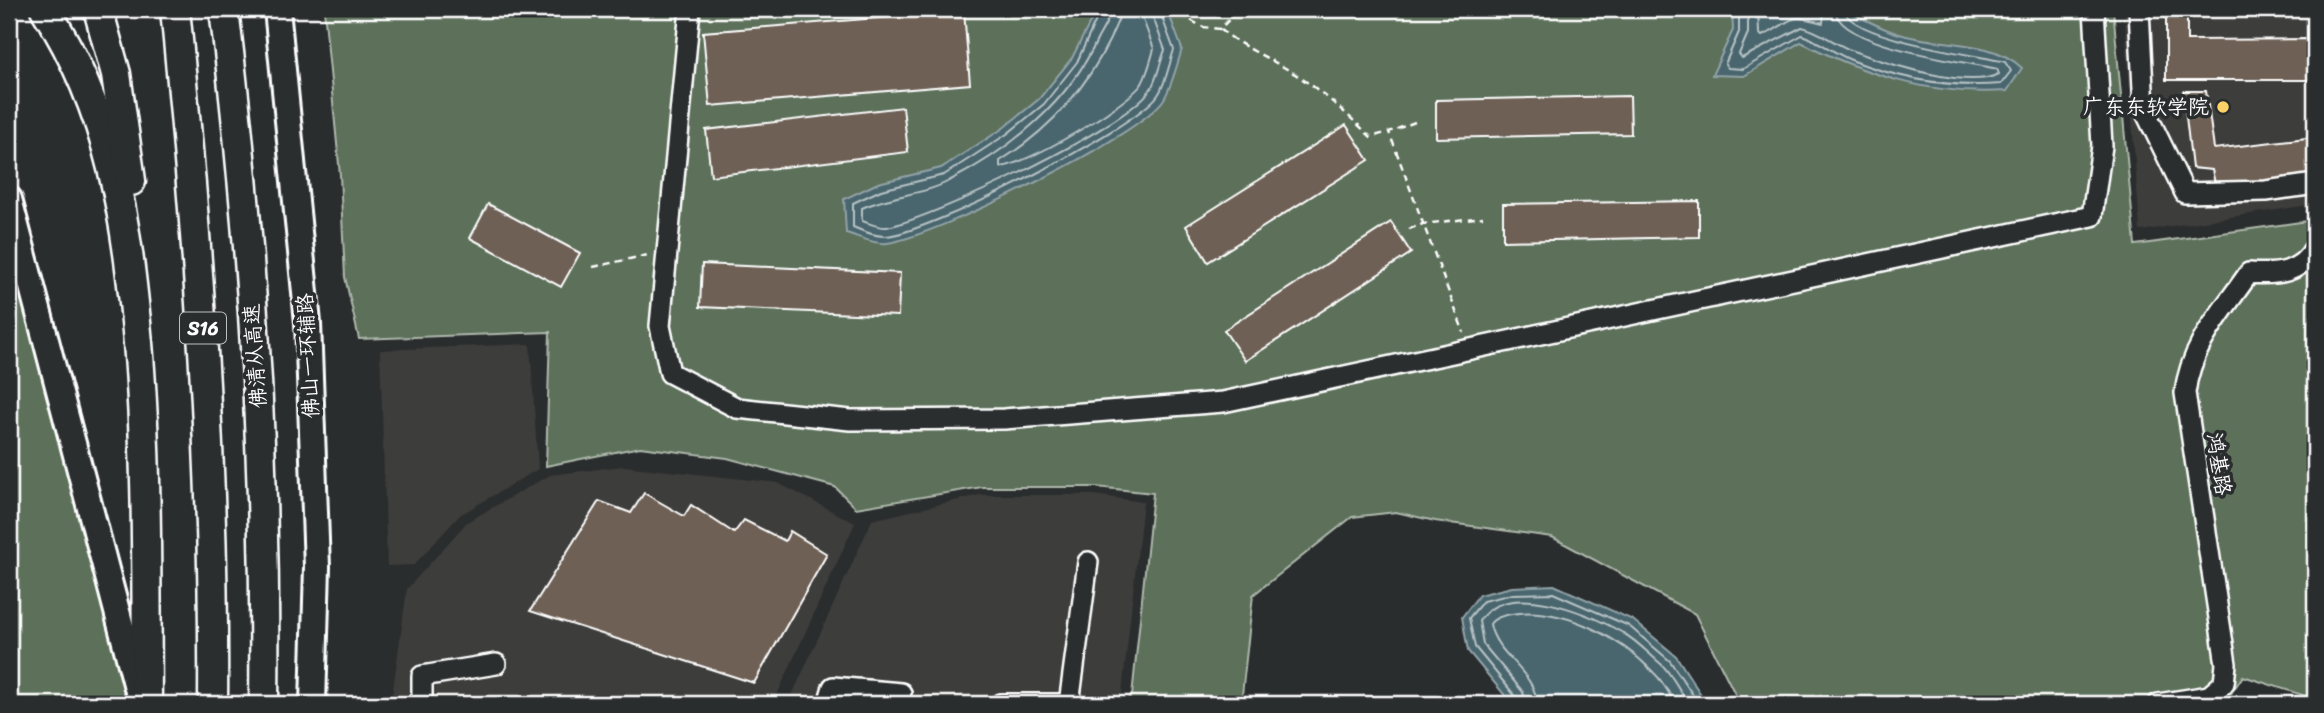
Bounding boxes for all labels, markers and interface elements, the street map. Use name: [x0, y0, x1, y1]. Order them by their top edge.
place label: 广东东软学院: [2083, 88, 2209, 126]
marker: 广东东软学院: [2215, 99, 2231, 115]
street label: 佛山一环辅路: [286, 292, 330, 420]
street label: 佛清从高速: [232, 302, 278, 410]
road number: S16: [180, 312, 226, 344]
street label: 鸿基路: [2195, 430, 2243, 498]

